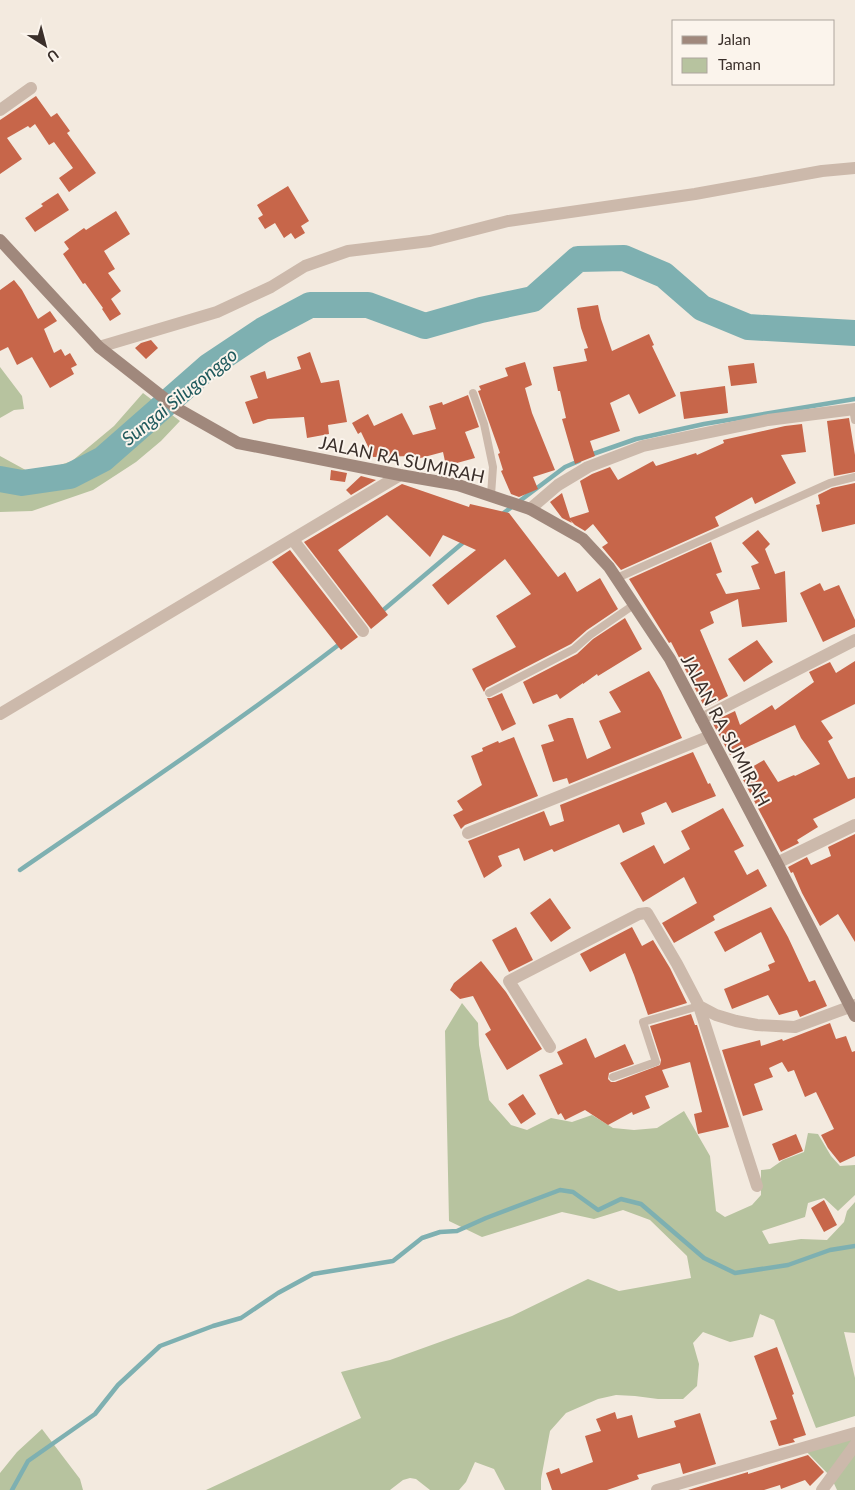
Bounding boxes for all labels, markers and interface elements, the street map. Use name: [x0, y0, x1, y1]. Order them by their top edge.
north arrow: [20, 20, 70, 70]
legend: [672, 20, 835, 85]
text: Jalan: [718, 30, 751, 48]
text: U: [44, 46, 62, 66]
text: Taman: [718, 55, 761, 73]
water label: Sungai Silugonggo: [116, 342, 242, 450]
street label: JALAN RA SUMIRAH: [317, 431, 487, 487]
street label: JALAN RA SUMIRAH: [677, 650, 775, 810]

